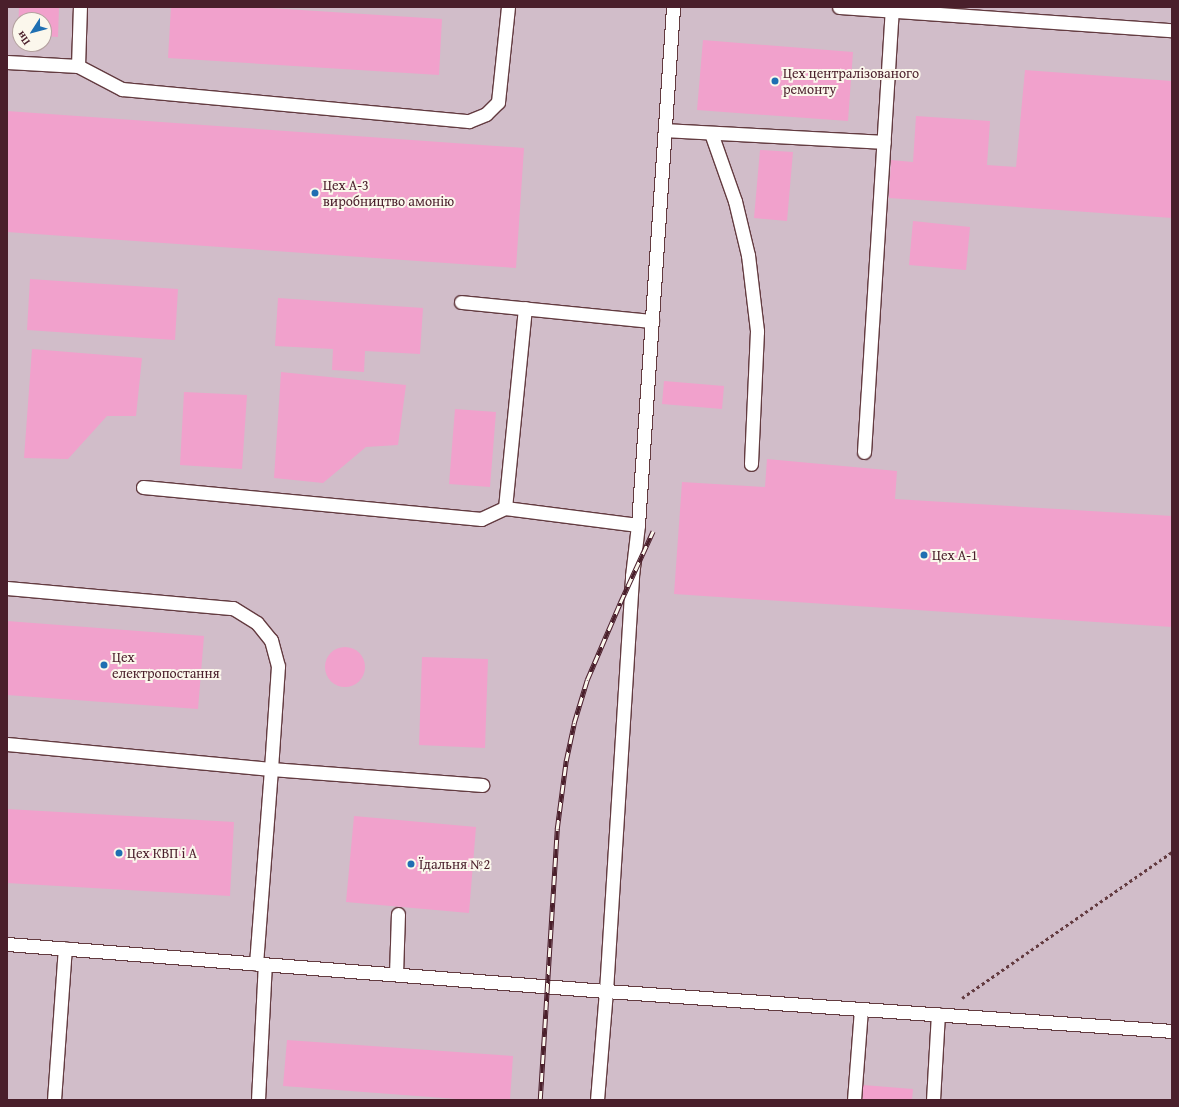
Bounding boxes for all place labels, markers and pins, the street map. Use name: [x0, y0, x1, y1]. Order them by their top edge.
place label: Цех централізованого ремонту: [783, 65, 919, 98]
marker: Цех централізованого ремонту: [770, 76, 780, 86]
place label: Цех А-3 виробництво амонію: [323, 177, 454, 210]
marker: Цех А-3 виробництво амонію: [310, 188, 320, 198]
place label: Цех А-1: [932, 547, 978, 563]
marker: Цех А-1: [919, 550, 929, 560]
place label: Цех електропостання: [112, 649, 220, 682]
marker: Цех електропостання: [99, 660, 109, 670]
place label: Цех КВП і А: [127, 845, 197, 861]
marker: Цех КВП і А: [114, 848, 124, 858]
place label: Їдальня №2: [419, 856, 490, 872]
marker: Їдальня №2: [406, 859, 416, 869]

